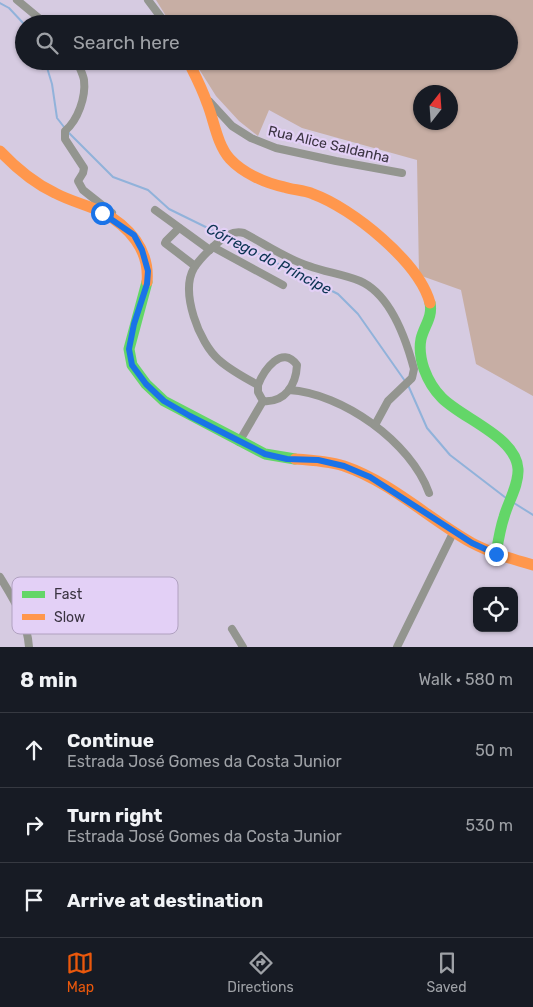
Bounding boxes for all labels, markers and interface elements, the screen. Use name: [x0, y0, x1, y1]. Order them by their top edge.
search box: [15, 15, 518, 70]
icon: search: [33, 29, 61, 57]
text: Search here: [73, 31, 180, 54]
north arrow: [413, 85, 458, 130]
street label: Rua Alice Saldanha: [266, 122, 391, 167]
route start: [91, 202, 114, 225]
water label: Córrego do Príncipe: [203, 220, 335, 299]
route end: [485, 543, 508, 566]
legend: [12, 577, 178, 634]
text: Fast: [54, 586, 83, 603]
map controls: [473, 587, 518, 632]
button: locate: [473, 587, 518, 632]
text: Slow: [54, 609, 85, 626]
text: 8 min: [20, 667, 77, 692]
text: Walk · 580 m: [419, 670, 513, 689]
text: Continue: [67, 729, 154, 752]
icon: ahead: [20, 736, 48, 764]
text: 50 m: [475, 741, 513, 760]
text: Estrada José Gomes da Costa Junior: [67, 752, 342, 771]
text: Turn right: [67, 804, 162, 827]
icon: right: [20, 811, 48, 839]
text: 530 m: [466, 816, 513, 835]
text: Estrada José Gomes da Costa Junior: [67, 827, 342, 846]
icon: arrive: [20, 886, 48, 914]
text: Arrive at destination: [67, 889, 263, 912]
tab: Map: [66, 949, 94, 996]
tab: Directions: [227, 949, 294, 996]
tab: Saved: [427, 949, 467, 996]

